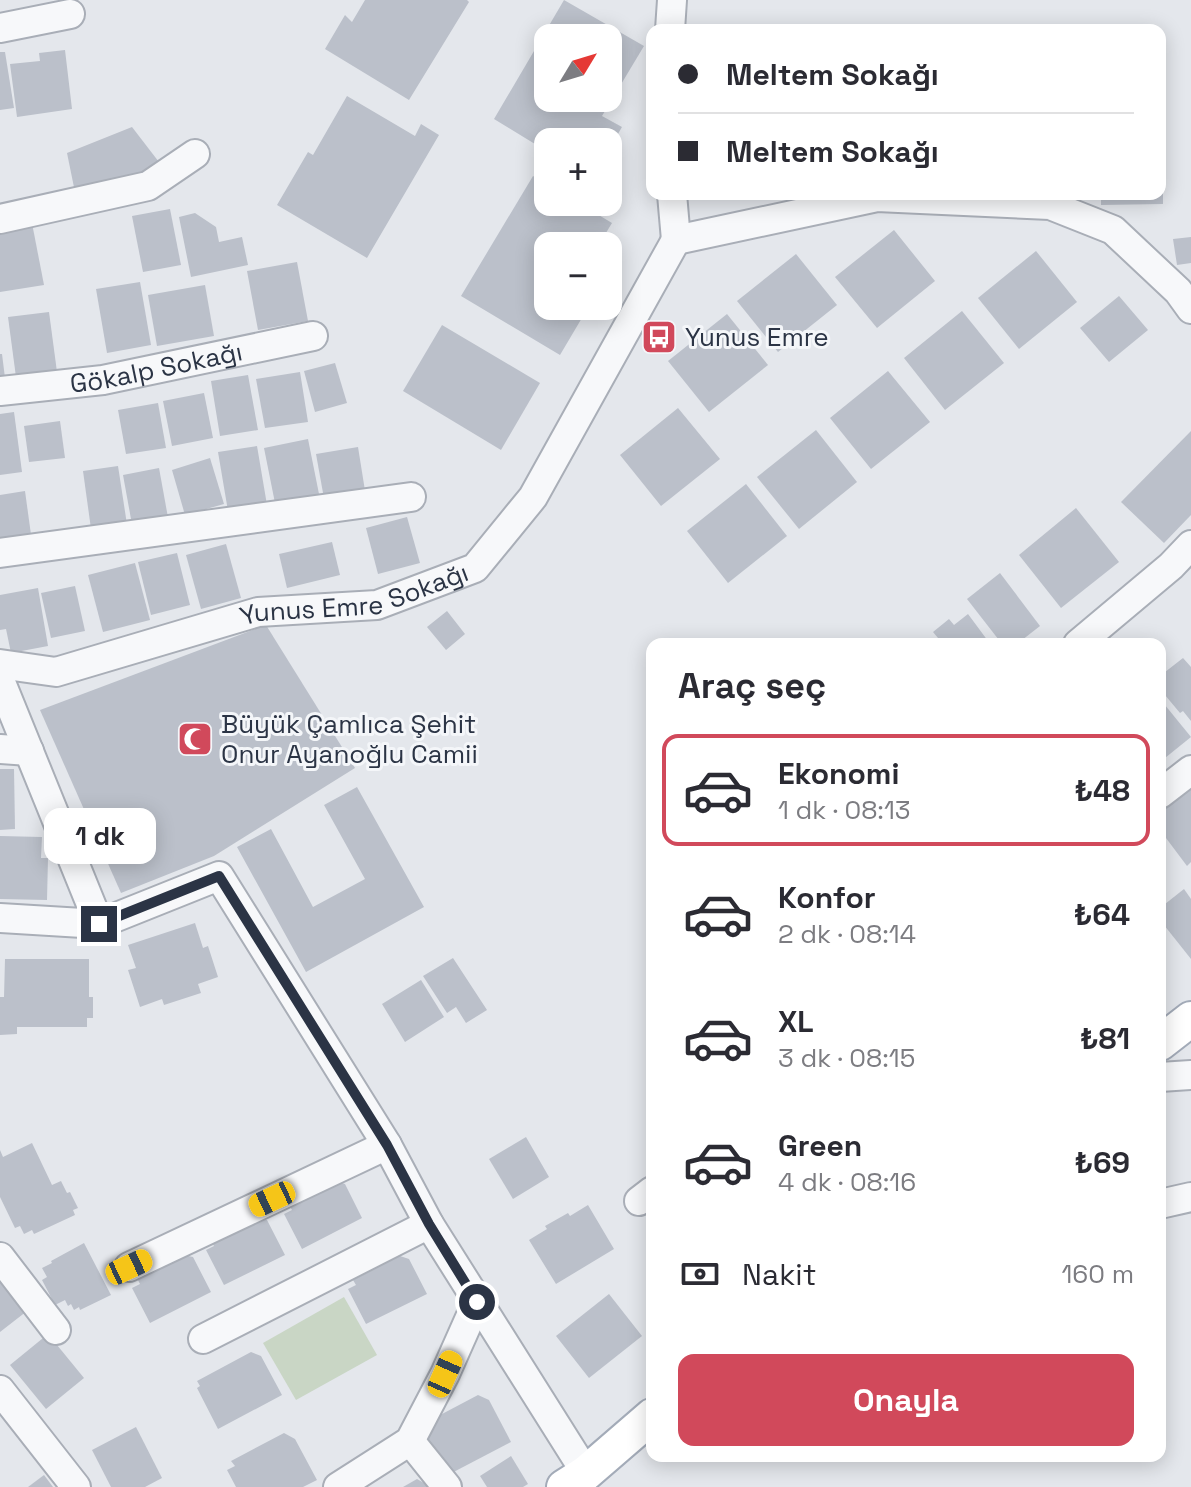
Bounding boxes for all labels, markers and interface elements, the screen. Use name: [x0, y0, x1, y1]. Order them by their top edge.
north arrow: [534, 24, 622, 112]
map controls: [534, 24, 622, 320]
text: Meltem Sokağı: [726, 55, 939, 94]
button: +: [534, 128, 622, 216]
text: Meltem Sokağı: [726, 132, 939, 171]
button: −: [534, 232, 622, 320]
bus stop icon: Yunus Emre: [640, 318, 678, 356]
place label: Yunus Emre: [685, 320, 829, 354]
street label: Gökalp Sokağı: [68, 334, 245, 400]
street label: Yunus Emre Sokağı: [236, 555, 473, 633]
text: Araç seç: [678, 663, 826, 709]
place label: Büyük Çamlıca Şehit Onur Ayanoğlu Camii: [221, 707, 478, 771]
mosque icon: Büyük Çamlıca Şehit Onur Ayanoğlu Camii: [176, 720, 214, 758]
icon: car: [682, 754, 754, 826]
text: Ekonomi: [778, 754, 899, 793]
text: ₺48: [1074, 771, 1130, 810]
text: 1 dk · 08:13: [778, 793, 911, 827]
callout: 1 dk: [43, 808, 155, 864]
text: 1 dk: [75, 819, 125, 853]
icon: car: [682, 878, 754, 950]
text: Konfor: [778, 878, 876, 917]
text: ₺64: [1074, 895, 1130, 934]
route end: [81, 906, 117, 942]
text: 2 dk · 08:14: [778, 917, 916, 951]
icon: car: [682, 1002, 754, 1074]
text: XL: [778, 1002, 814, 1041]
text: ₺81: [1080, 1019, 1130, 1058]
text: 3 dk · 08:15: [778, 1041, 915, 1075]
icon: car: [682, 1126, 754, 1198]
text: Green: [778, 1126, 862, 1165]
text: ₺69: [1074, 1143, 1130, 1182]
text: 4 dk · 08:16: [778, 1165, 916, 1199]
car: [245, 1178, 299, 1220]
car: [102, 1246, 156, 1288]
icon: cash: [678, 1252, 722, 1296]
text: Nakit: [742, 1255, 816, 1294]
text: 160 m: [1062, 1257, 1134, 1291]
route start: [459, 1284, 495, 1320]
car: [424, 1347, 466, 1401]
button: Onayla: [678, 1354, 1134, 1446]

